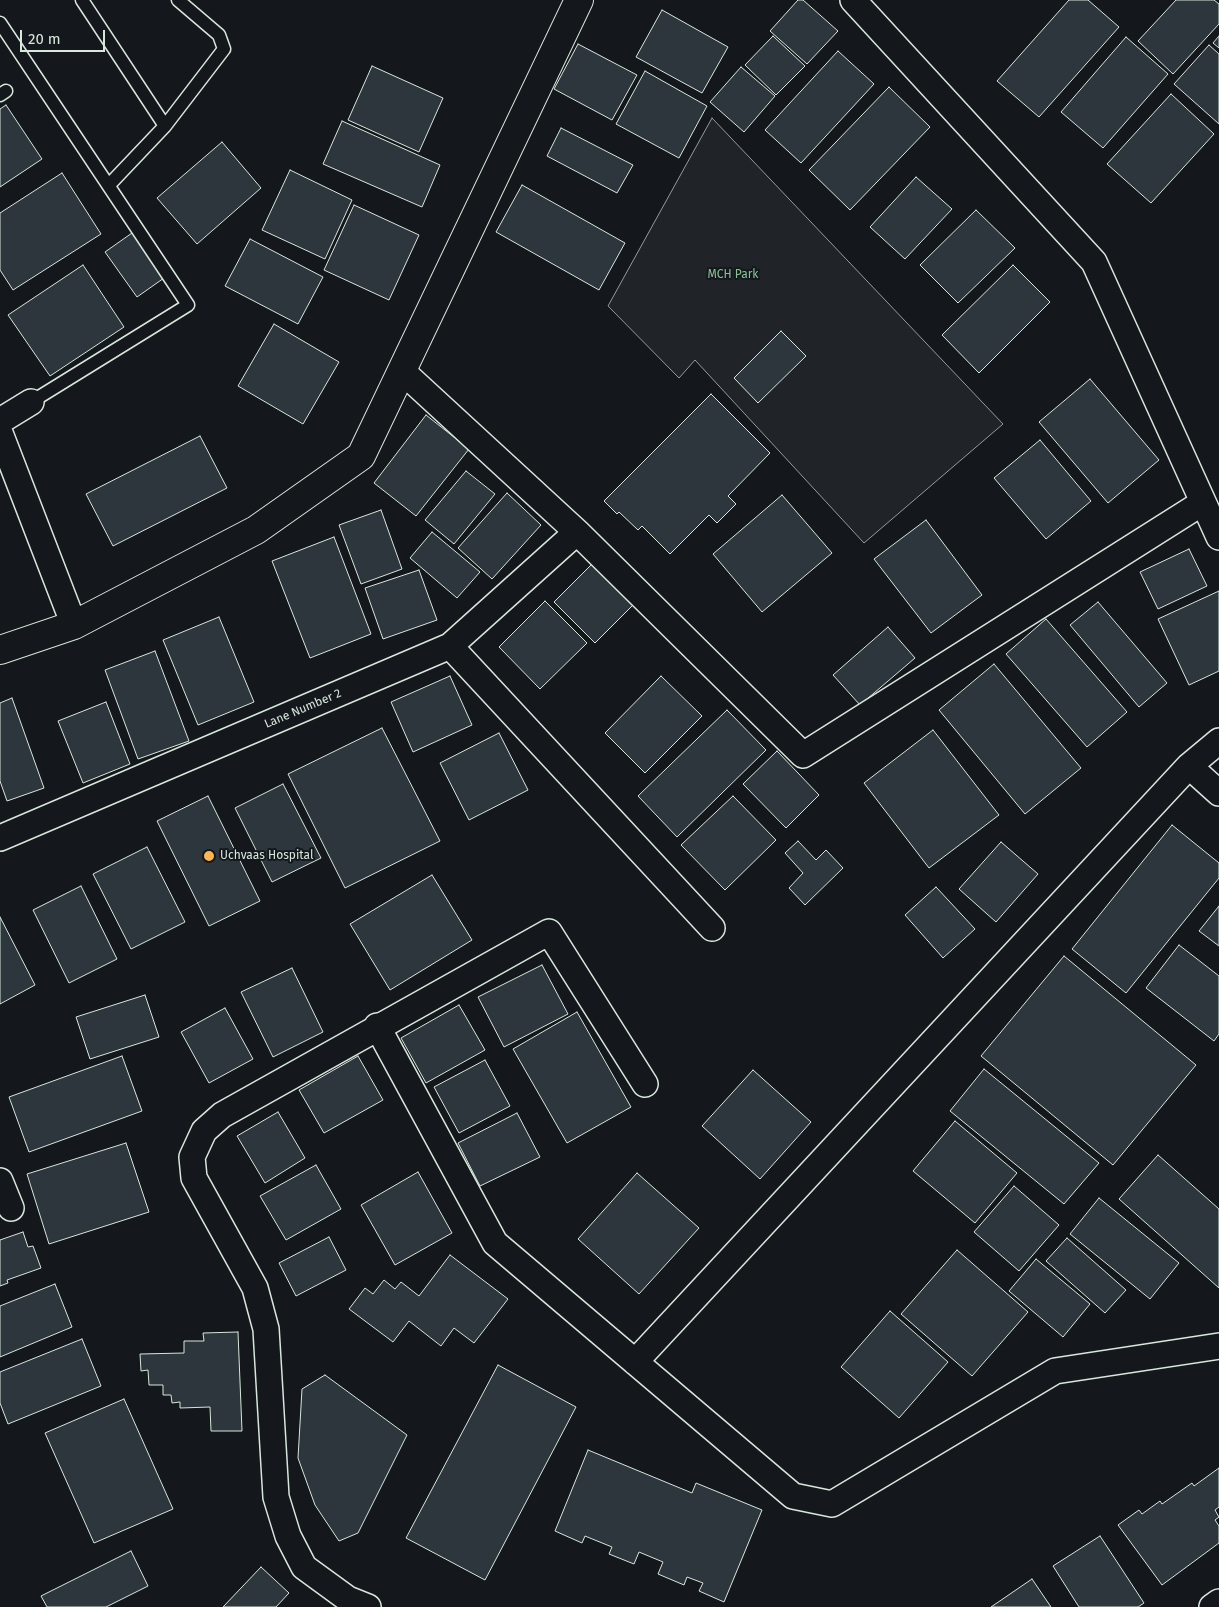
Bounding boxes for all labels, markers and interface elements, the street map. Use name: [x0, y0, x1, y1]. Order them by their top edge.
scale bar: [22, 20, 108, 52]
text: 20 m: [28, 30, 61, 48]
park label: MCH Park: [708, 268, 758, 282]
street label: Lane Number 2: [262, 686, 344, 732]
marker: Uchvaas Hospital: [202, 849, 216, 863]
place label: Uchvaas Hospital: [220, 849, 313, 863]

